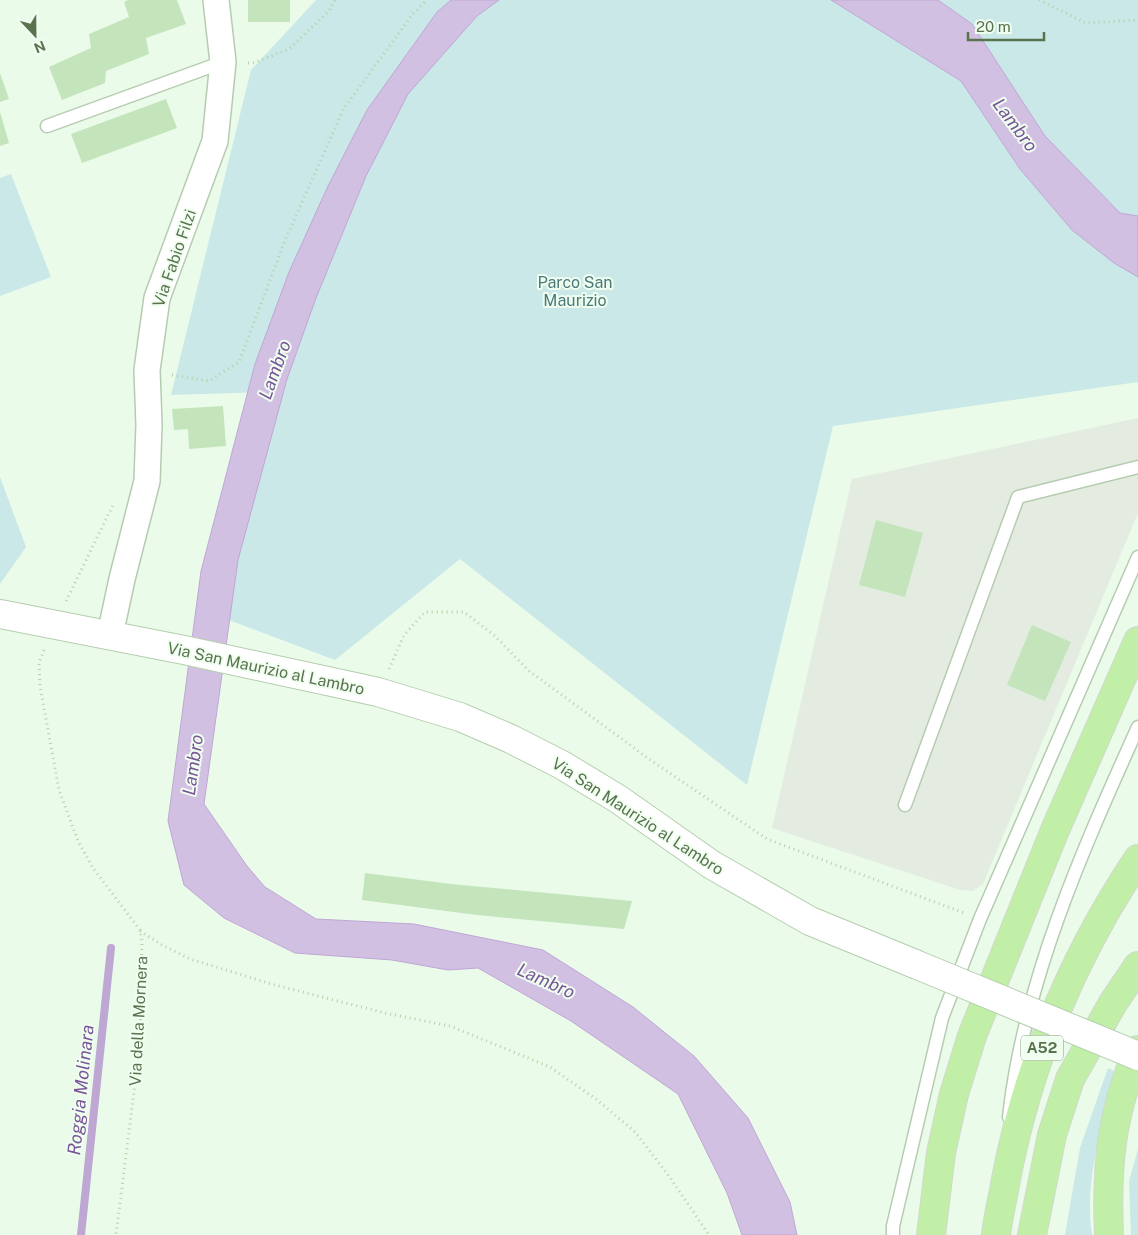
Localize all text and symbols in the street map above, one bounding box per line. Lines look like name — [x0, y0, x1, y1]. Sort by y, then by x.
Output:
north arrow — [10, 10, 60, 60]
scale bar — [968, 10, 1044, 42]
text: 20 m — [976, 18, 1011, 35]
text: N — [32, 38, 48, 57]
water label: Lambro — [989, 94, 1042, 156]
street label: Via Fabio Filzi — [149, 207, 200, 310]
park label: Parco San Maurizio — [537, 273, 613, 310]
water label: Lambro — [254, 337, 295, 402]
street label: Via San Maurizio al Lambro — [166, 638, 366, 699]
water label: Lambro — [178, 733, 207, 797]
street label: Via San Maurizio al Lambro — [548, 754, 727, 879]
street label: Via della Mornera — [126, 955, 151, 1087]
water label: Lambro — [514, 959, 579, 1003]
water label: Roggia Molinara — [63, 1024, 98, 1156]
road number: A52 — [1021, 1036, 1063, 1060]

